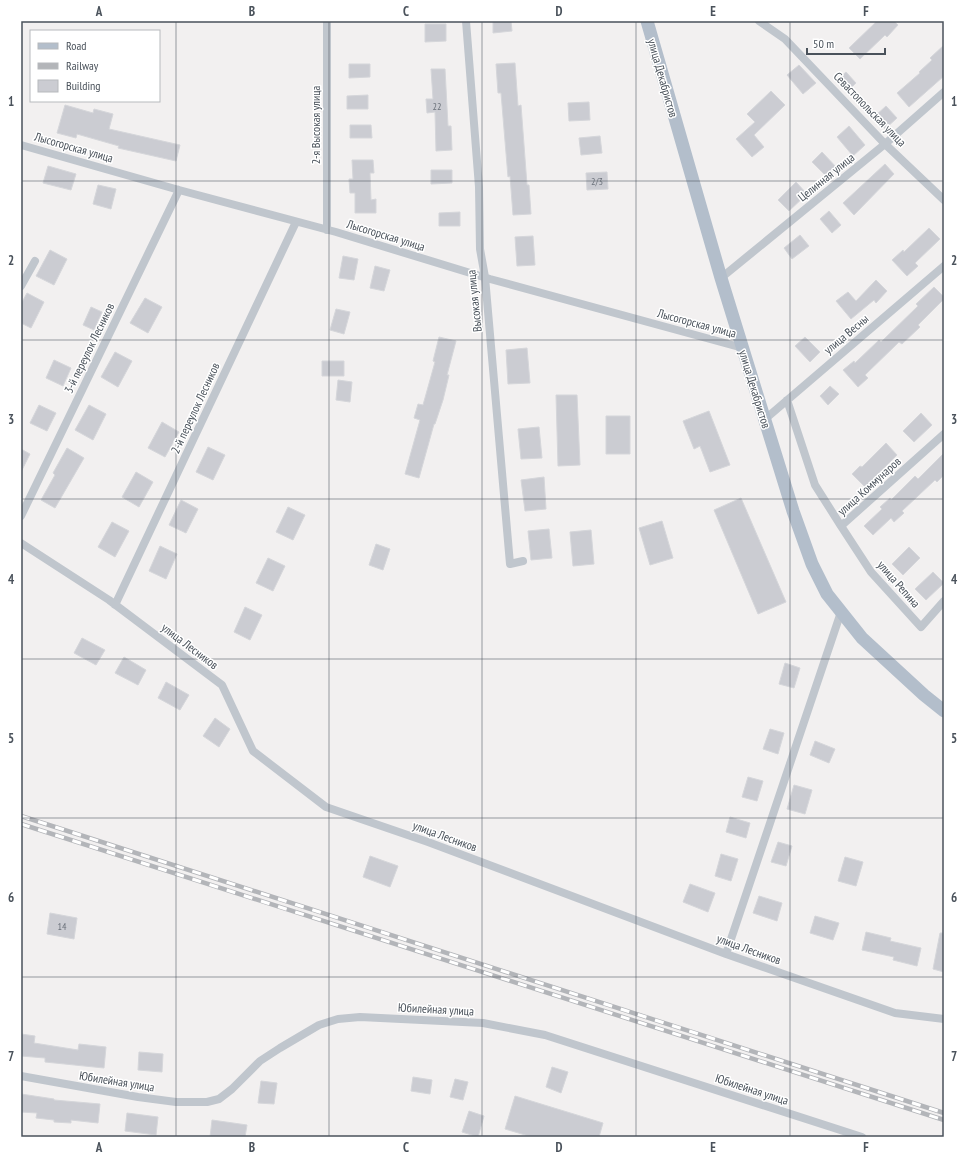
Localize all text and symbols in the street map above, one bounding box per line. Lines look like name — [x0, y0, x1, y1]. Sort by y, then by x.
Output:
text: A — [95, 3, 103, 20]
text: B — [249, 3, 255, 20]
text: C — [403, 3, 409, 20]
text: D — [556, 3, 563, 20]
text: E — [710, 3, 716, 20]
text: F — [863, 3, 869, 20]
legend — [30, 30, 160, 102]
scale bar — [807, 30, 885, 56]
text: 50 m — [813, 36, 834, 51]
street label: улица Декабристов — [645, 37, 681, 119]
text: Road — [66, 38, 86, 53]
text: Railway — [66, 58, 99, 73]
street label: Севастопольская улица — [831, 69, 910, 150]
text: Building — [66, 78, 101, 93]
street label: 2-я Высокая улица — [308, 85, 323, 164]
text: 1 — [8, 93, 14, 110]
text: 1 — [951, 93, 957, 110]
house number: 22 — [433, 100, 442, 113]
street label: Лысогорская улица — [32, 128, 115, 165]
street label: Целинная улица — [795, 150, 857, 204]
house number: 2/3 — [591, 175, 603, 188]
street label: Лысогорская улица — [344, 216, 427, 254]
text: 2 — [8, 252, 14, 269]
text: 2 — [951, 252, 957, 269]
street label: Высокая улица — [463, 269, 485, 333]
street label: 3-й переулок Лесников — [61, 300, 117, 396]
street label: Лысогорская улица — [655, 305, 738, 341]
street label: улица Весны — [821, 311, 871, 357]
street label: улица Декабристов — [736, 348, 774, 430]
street label: 2-й переулок Лесников — [167, 360, 223, 456]
text: 3 — [8, 411, 14, 428]
text: 3 — [951, 411, 957, 428]
street label: улица Коммунаров — [834, 454, 904, 518]
street label: улица Репина — [874, 557, 924, 611]
text: 4 — [8, 571, 15, 588]
text: 4 — [951, 571, 958, 588]
street label: улица Лесников — [159, 620, 222, 672]
text: 5 — [8, 730, 14, 747]
text: 5 — [951, 730, 957, 747]
street label: улица Лесников — [411, 817, 479, 855]
text: 6 — [8, 889, 14, 906]
text: 6 — [951, 889, 957, 906]
house number: 14 — [58, 920, 67, 933]
street label: улица Лесников — [715, 930, 783, 968]
street label: Юбилейная улица — [398, 1000, 475, 1018]
text: 7 — [8, 1048, 14, 1065]
text: 7 — [951, 1048, 957, 1065]
street label: Юбилейная улица — [78, 1068, 156, 1094]
street label: Юбилейная улица — [714, 1070, 791, 1108]
text: A — [95, 1139, 103, 1156]
text: B — [249, 1139, 255, 1156]
text: C — [403, 1139, 409, 1156]
text: D — [556, 1139, 563, 1156]
text: E — [710, 1139, 716, 1156]
text: F — [863, 1139, 869, 1156]

